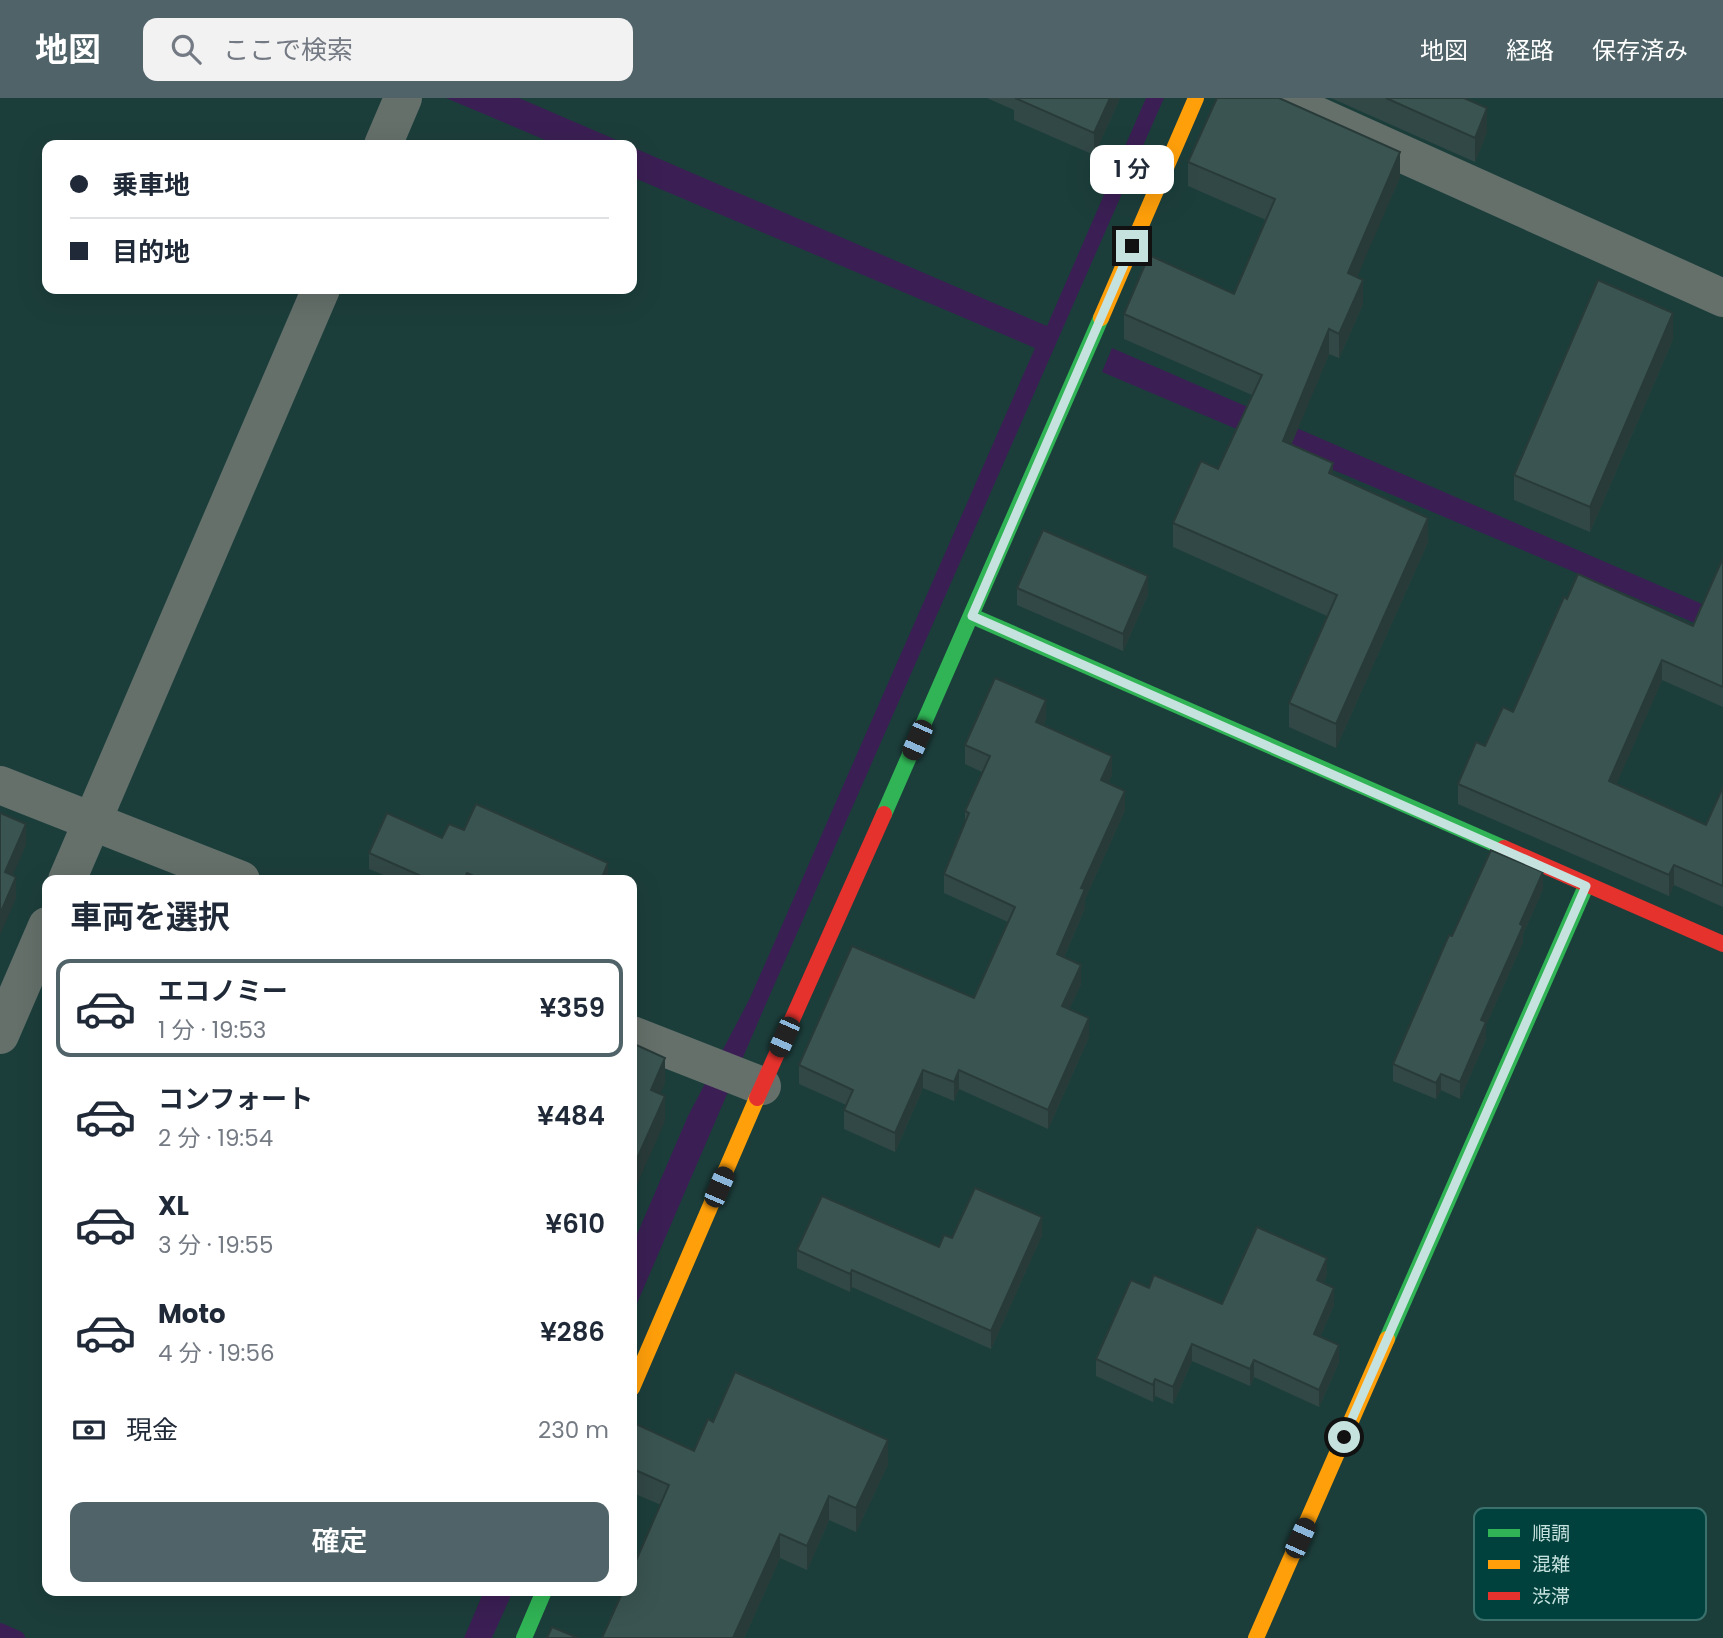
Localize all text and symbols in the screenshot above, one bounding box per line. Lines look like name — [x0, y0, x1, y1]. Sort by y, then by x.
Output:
search box — [143, 18, 633, 81]
text: 地図 — [35, 26, 101, 73]
icon: search — [167, 30, 205, 68]
text: ここで検索 — [223, 32, 353, 68]
text: 地図 — [1420, 34, 1468, 67]
text: 経路 — [1506, 34, 1554, 67]
text: 保存済み — [1592, 34, 1688, 67]
callout: 1 分 — [1090, 144, 1174, 194]
text: 1 分 — [1114, 153, 1150, 185]
text: 乗車地 — [112, 167, 190, 203]
route end — [1116, 230, 1148, 262]
text: 目的地 — [112, 234, 190, 270]
car — [899, 717, 936, 763]
text: 車両を選択 — [70, 894, 230, 939]
text: エコノミー — [158, 973, 288, 1009]
icon: car — [74, 977, 137, 1040]
text: ¥359 — [540, 990, 605, 1026]
text: 1 分 · 19:53 — [158, 1014, 266, 1046]
car — [766, 1014, 803, 1060]
text: コンフォート — [158, 1081, 313, 1117]
icon: car — [74, 1085, 137, 1148]
text: ¥484 — [537, 1098, 605, 1134]
text: 2 分 · 19:54 — [158, 1122, 273, 1154]
car — [702, 1164, 737, 1210]
text: XL — [158, 1188, 189, 1224]
icon: car — [74, 1193, 137, 1256]
text: ¥610 — [546, 1206, 605, 1242]
text: 3 分 · 19:55 — [158, 1229, 273, 1261]
text: Moto — [158, 1296, 226, 1332]
icon: car — [74, 1301, 137, 1364]
text: ¥286 — [540, 1314, 605, 1350]
text: 4 分 · 19:56 — [158, 1337, 275, 1369]
icon: cash — [70, 1411, 108, 1449]
text: 現金 — [126, 1412, 178, 1448]
text: 230 m — [538, 1414, 609, 1446]
route start — [1328, 1421, 1360, 1453]
button: 確定 — [70, 1502, 609, 1582]
legend — [1474, 1508, 1706, 1620]
car — [1282, 1515, 1319, 1561]
text: 順調 — [1532, 1520, 1570, 1547]
text: 混雑 — [1532, 1551, 1570, 1578]
text: 渋滞 — [1532, 1583, 1570, 1610]

